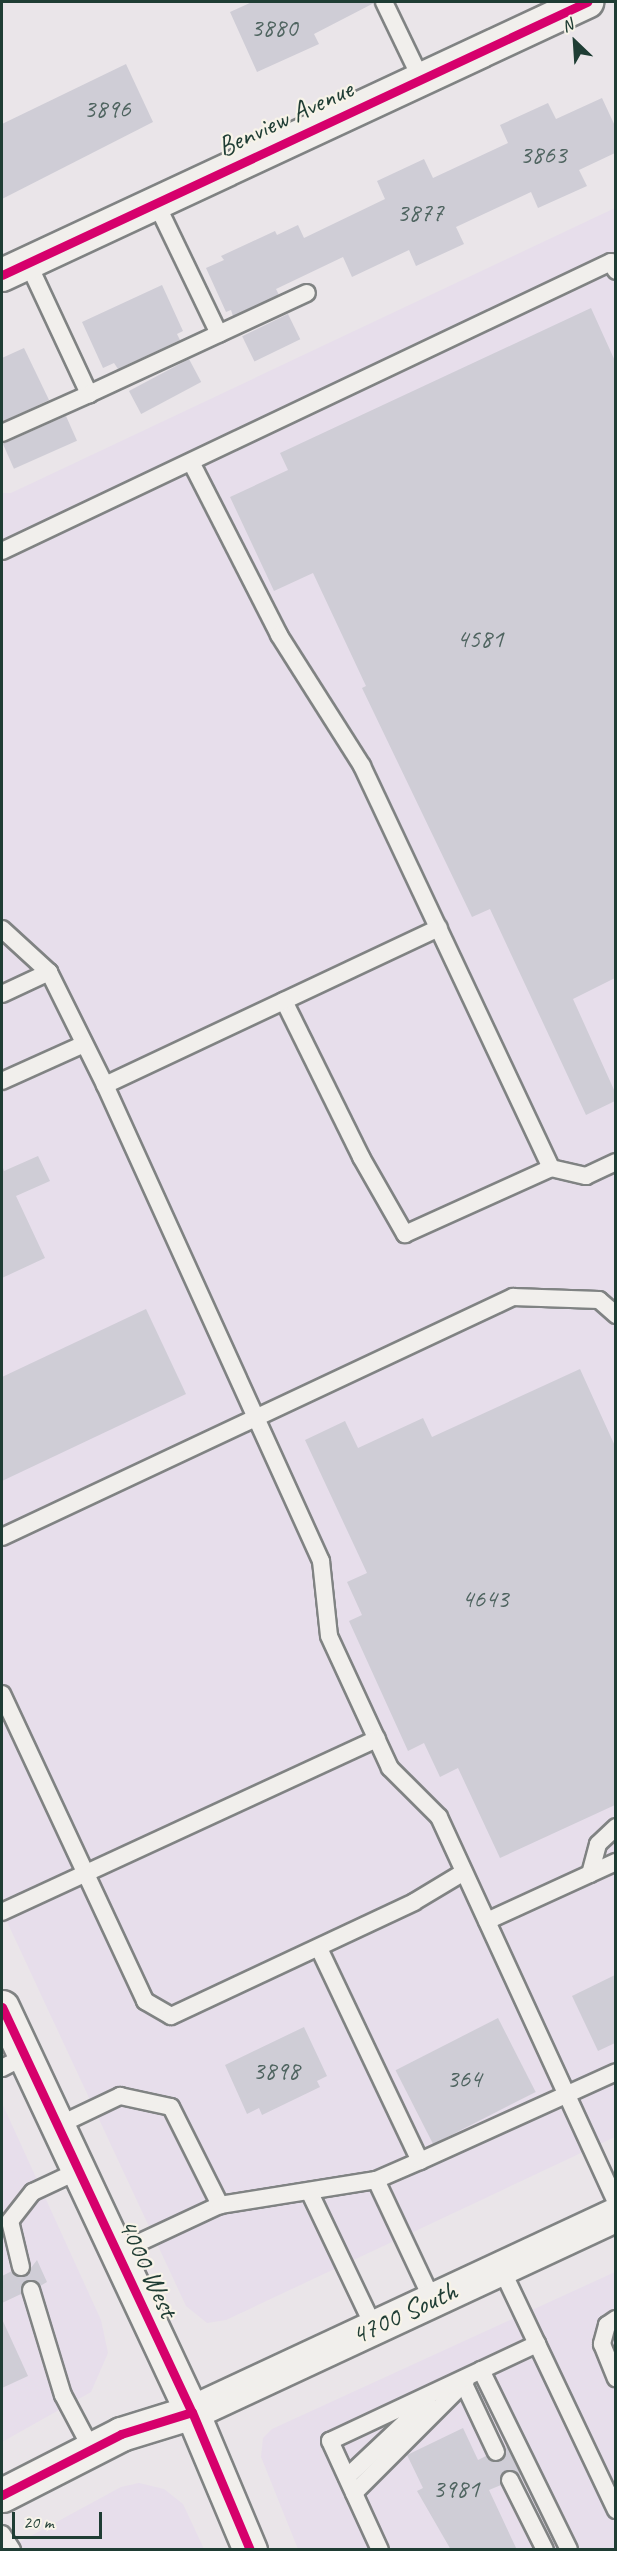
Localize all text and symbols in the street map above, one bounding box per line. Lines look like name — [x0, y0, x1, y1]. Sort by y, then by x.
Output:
house number: 3880 — [251, 12, 297, 44]
north arrow — [545, 12, 605, 72]
text: N — [559, 15, 576, 37]
street label: Benview Avenue — [212, 72, 358, 164]
house number: 3896 — [84, 93, 130, 125]
house number: 3863 — [520, 139, 566, 171]
house number: 3877 — [397, 197, 443, 229]
house number: 4581 — [457, 623, 503, 655]
house number: 4643 — [462, 1583, 508, 1615]
house number: 3898 — [253, 2055, 299, 2087]
house number: 364 — [446, 2063, 482, 2095]
street label: 4000 West — [110, 2213, 186, 2323]
street label: 4700 South — [346, 2274, 462, 2352]
house number: 3981 — [433, 2473, 479, 2505]
scale bar — [15, 2500, 105, 2538]
text: 20 m — [23, 2511, 54, 2533]

